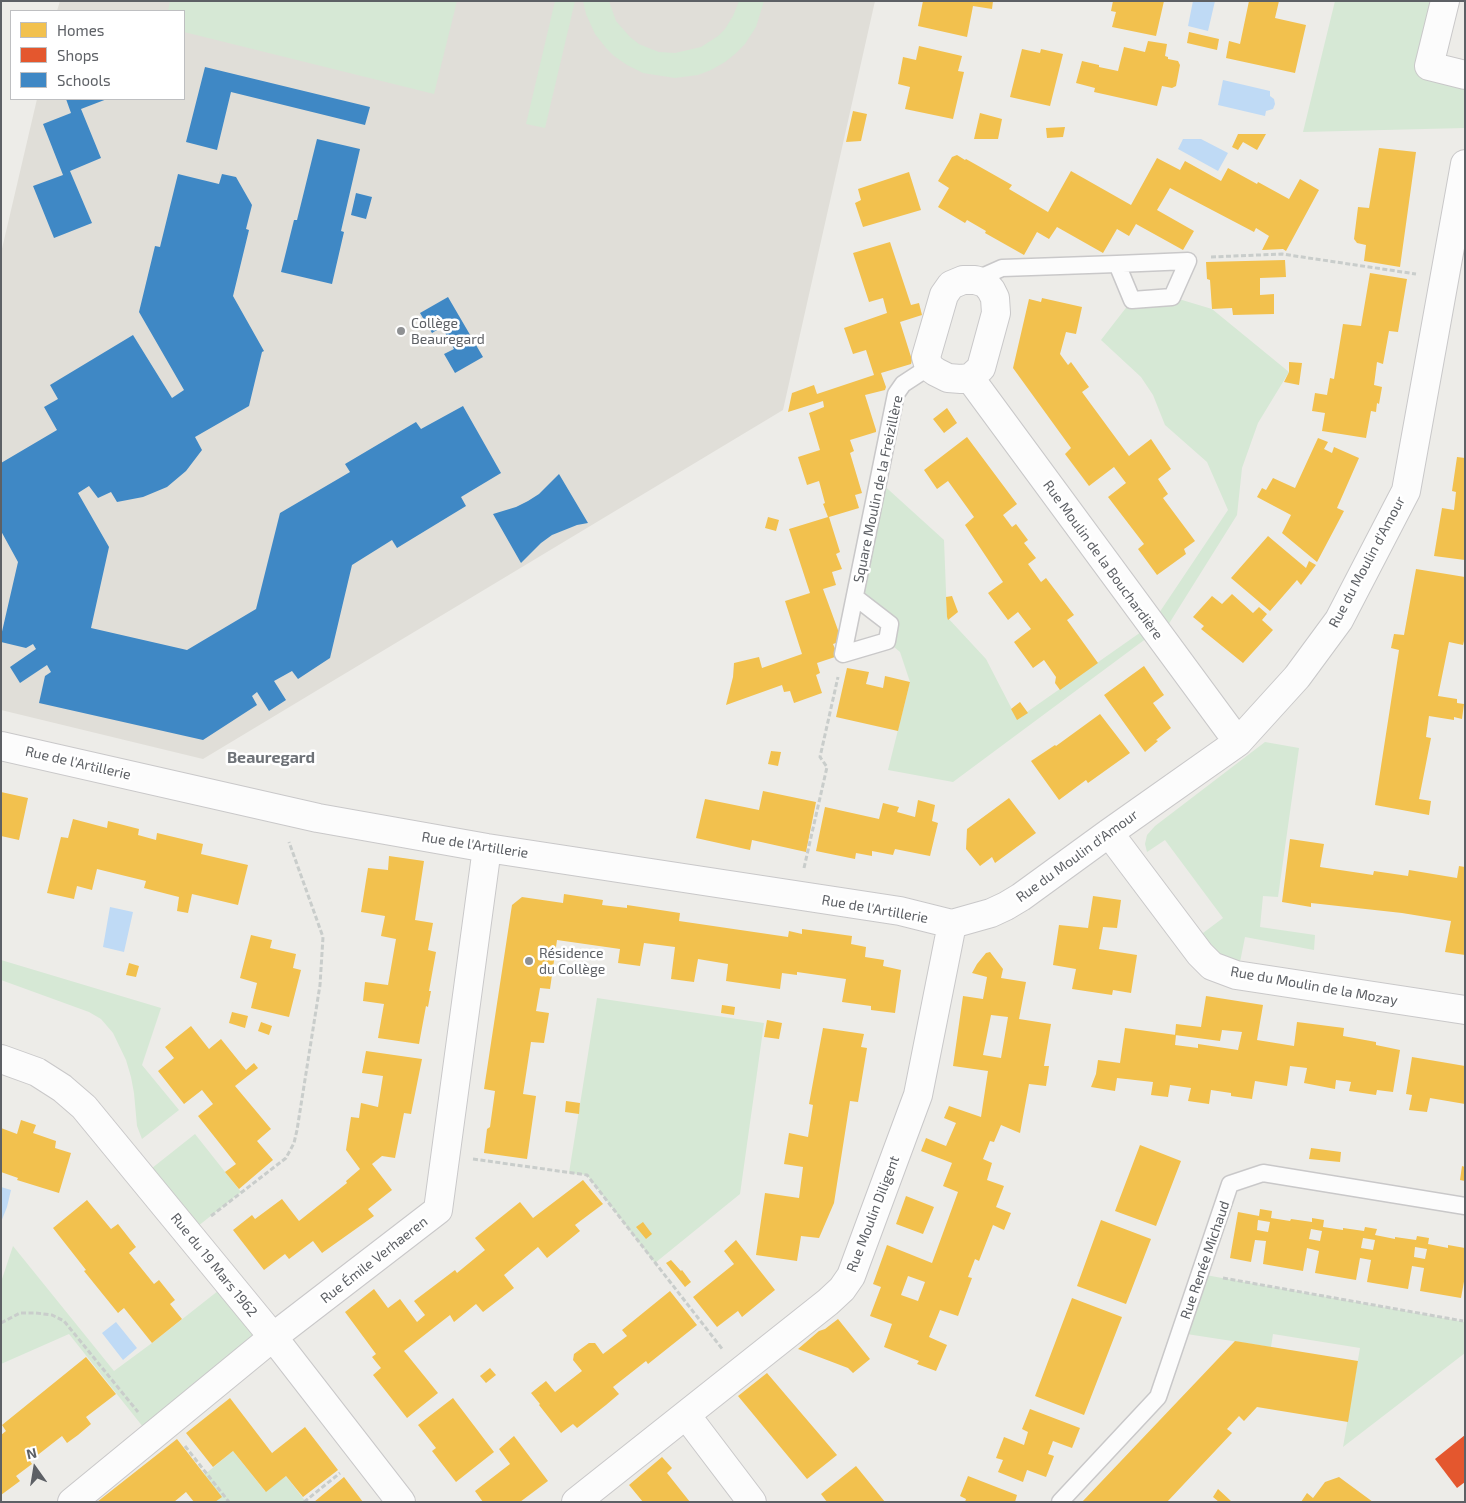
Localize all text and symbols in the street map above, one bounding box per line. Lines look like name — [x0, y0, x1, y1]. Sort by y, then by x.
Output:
legend — [10, 10, 185, 100]
text: Homes — [57, 21, 104, 39]
text: Shops — [57, 46, 99, 64]
text: Schools — [57, 71, 111, 89]
place label: Collège Beauregard — [411, 315, 485, 348]
marker: Collège Beauregard — [395, 325, 407, 337]
street label: Square Moulin de la Freizillère — [850, 394, 906, 584]
street label: Rue Moulin de la Bouchardière — [1040, 477, 1166, 643]
street label: Rue du Moulin d'Amour — [1325, 493, 1409, 631]
street label: Rue de l'Artillerie — [24, 743, 132, 783]
district label: Beauregard — [227, 748, 315, 768]
street label: Rue du Moulin d'Amour — [1013, 806, 1141, 906]
street label: Rue de l'Artillerie — [420, 828, 530, 862]
street label: Rue de l'Artillerie — [820, 891, 930, 927]
place label: Résidence du Collège — [539, 945, 605, 978]
marker: Résidence du Collège — [523, 955, 535, 967]
street label: Rue du Moulin de la Mozay — [1229, 963, 1399, 1009]
street label: Rue Moulin Diligent — [843, 1153, 903, 1275]
street label: Rue Renée Michaud — [1177, 1199, 1233, 1321]
street label: Rue du 19 Mars 1962 — [167, 1210, 261, 1320]
street label: Rue Émile Verhaeren — [317, 1213, 431, 1307]
north arrow — [10, 1443, 60, 1493]
text: N — [25, 1443, 38, 1462]

